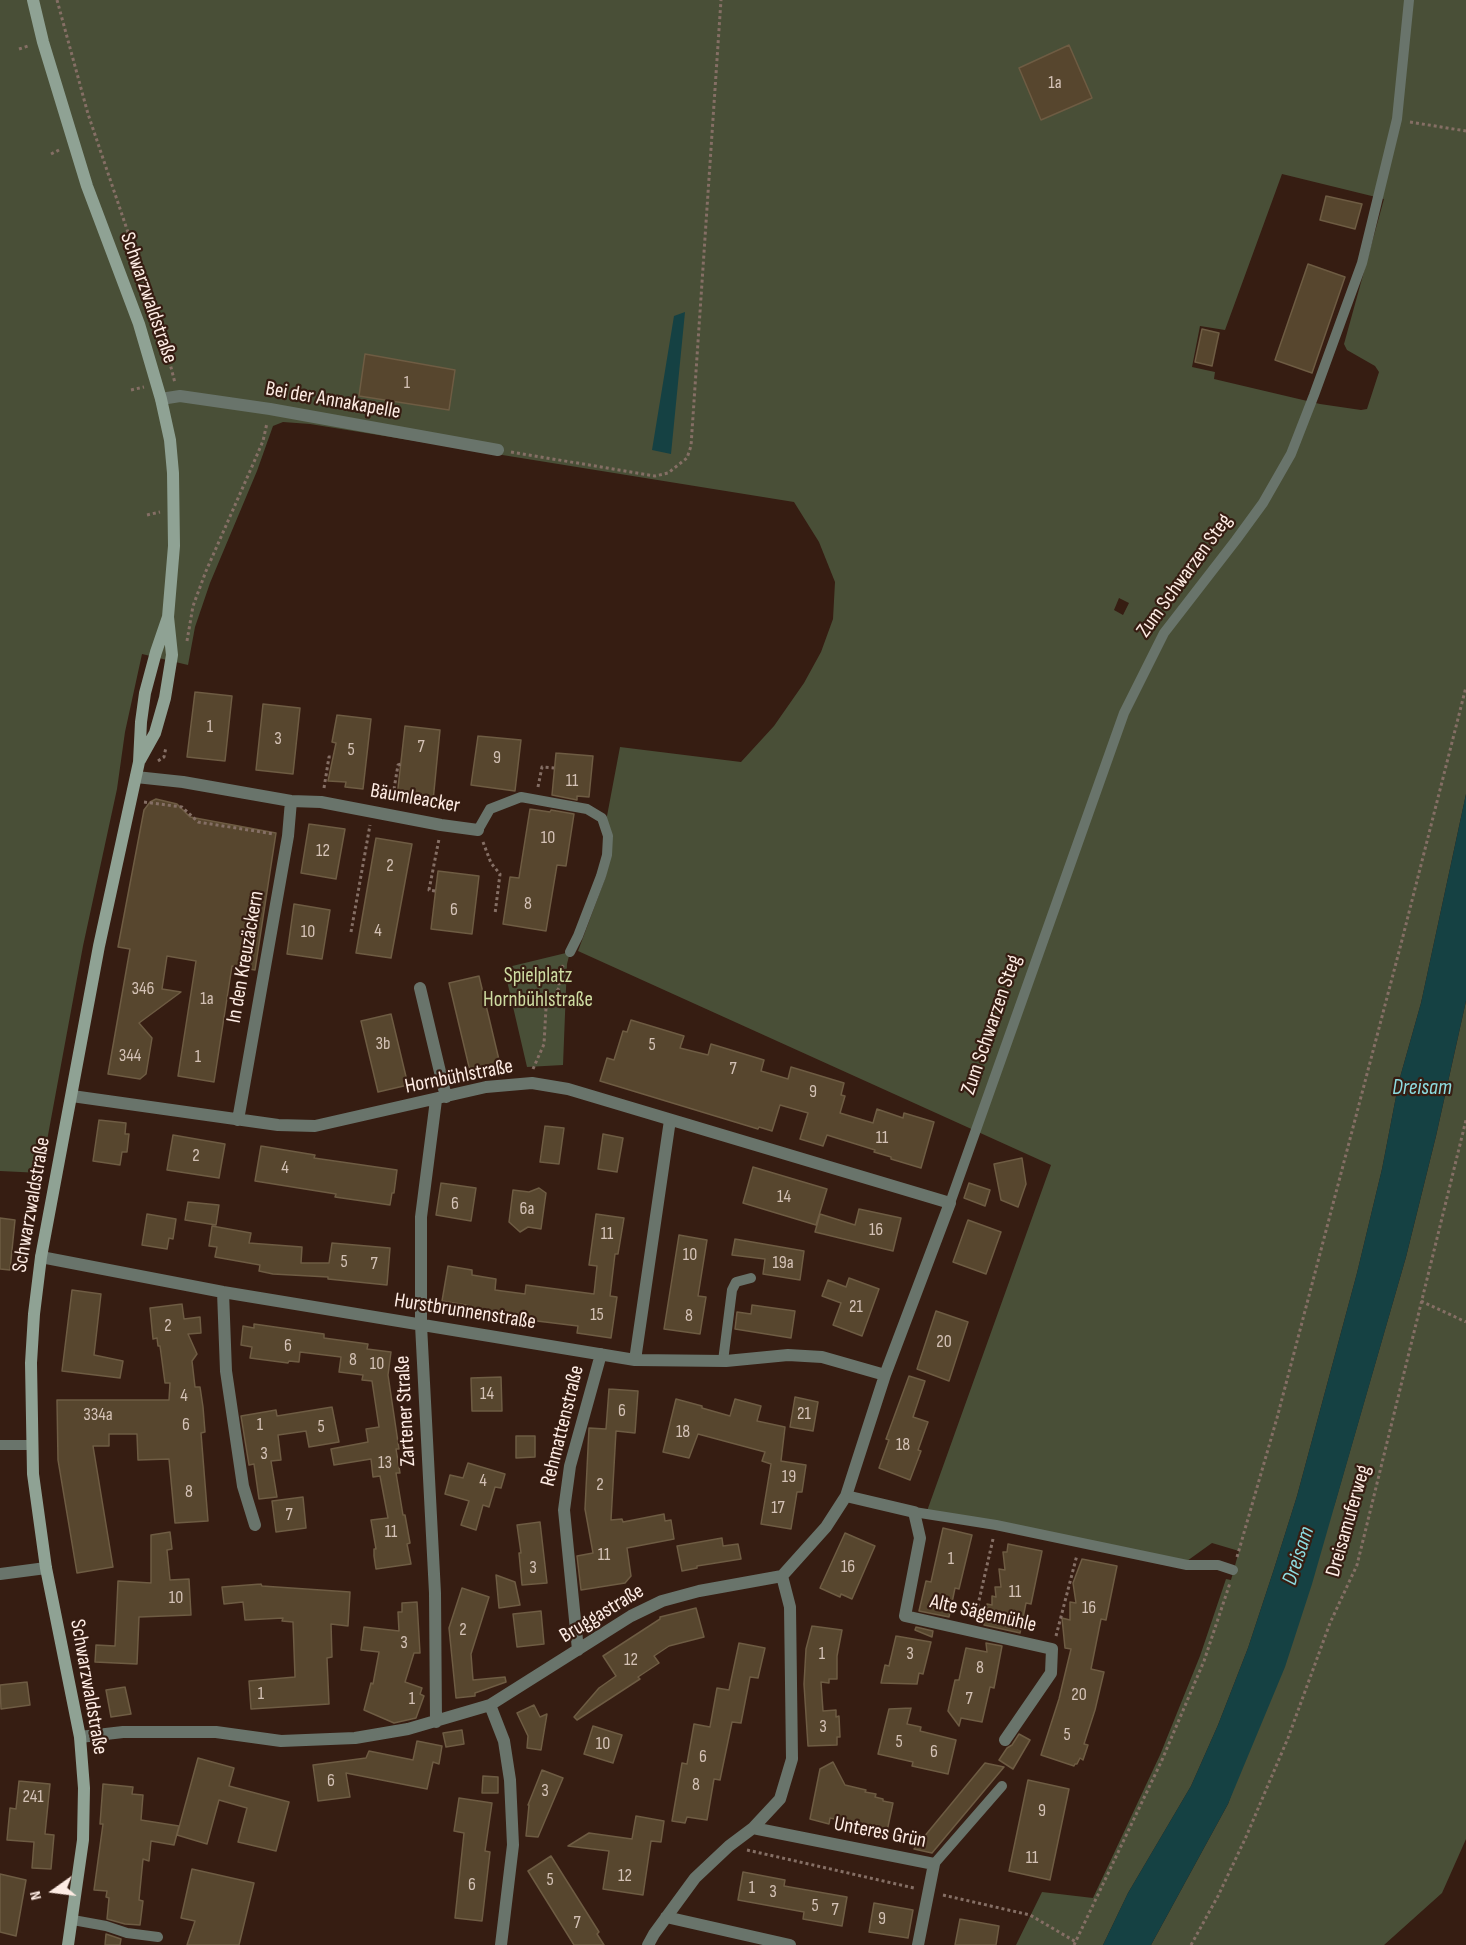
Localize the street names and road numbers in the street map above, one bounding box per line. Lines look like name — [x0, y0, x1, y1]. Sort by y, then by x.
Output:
street label: Schwarzwaldstraße — [114, 229, 182, 367]
street label: Bei der Annakapelle — [264, 377, 402, 425]
street label: Zum Schwarzen Steg — [1132, 509, 1238, 643]
street label: Bäumleacker — [368, 779, 462, 819]
street label: In den Kreuzäckern — [222, 889, 270, 1025]
street label: Zum Schwarzen Steg — [956, 952, 1028, 1098]
street label: Hornbühlstraße — [403, 1054, 515, 1100]
street label: Schwarzwaldstraße — [8, 1135, 56, 1275]
street label: Hurstbrunnenstraße — [392, 1288, 538, 1336]
street label: Zartener Straße — [391, 1355, 421, 1467]
street label: Rehmattenstraße — [536, 1363, 590, 1489]
street label: Dreisamuferweg — [1321, 1462, 1377, 1580]
street label: Bruggastraße — [555, 1579, 649, 1649]
street label: Alte Sägemühle — [927, 1590, 1039, 1638]
street label: Schwarzwaldstraße — [64, 1617, 112, 1757]
street label: Unteres Grün — [832, 1812, 928, 1854]

